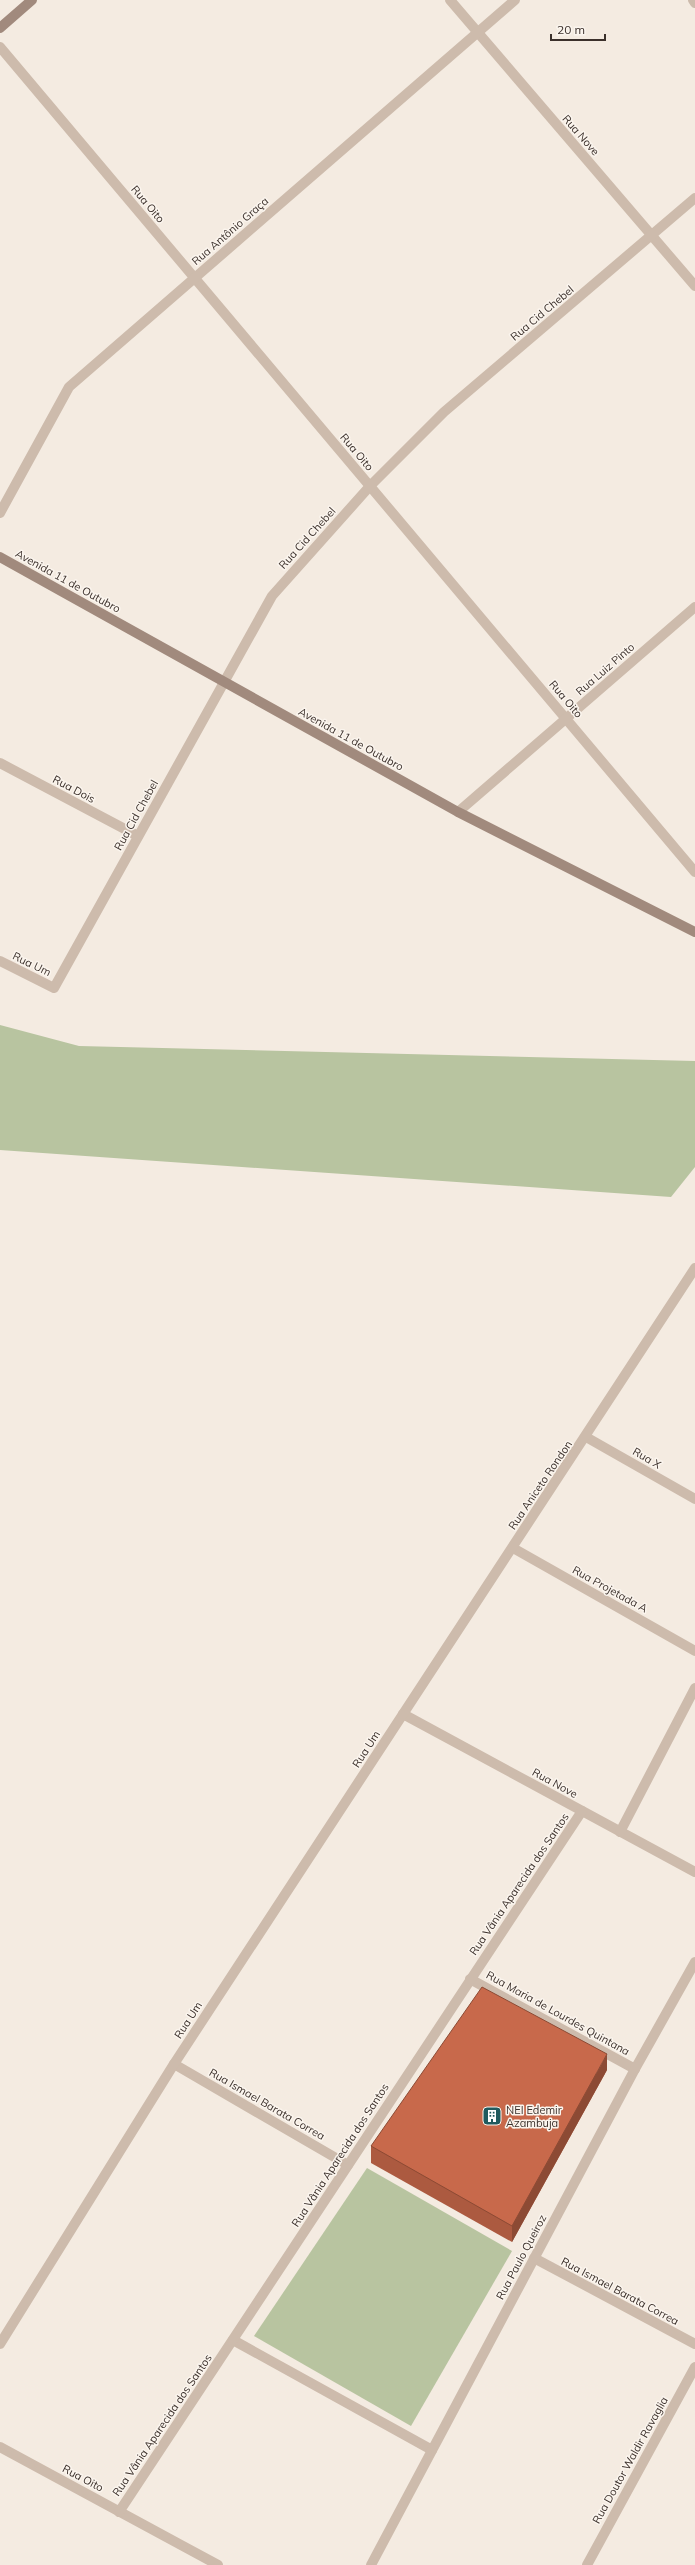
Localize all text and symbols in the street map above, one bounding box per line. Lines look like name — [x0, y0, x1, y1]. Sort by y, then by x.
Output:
scale bar — [551, 16, 605, 42]
text: 20 m — [557, 22, 585, 37]
street label: Rua Nove — [559, 112, 603, 158]
street label: Rua Oito — [128, 182, 168, 226]
street label: Rua Antônio Graça — [189, 194, 271, 268]
street label: Rua Cid Chebel — [508, 283, 576, 343]
street label: Rua Oito — [337, 430, 377, 474]
street label: Rua Cid Chebel — [276, 504, 338, 572]
street label: Avenida 11 de Outubro — [13, 546, 123, 616]
street label: Rua Luiz Pinto — [573, 640, 637, 698]
street label: Rua Oito — [546, 677, 586, 721]
street label: Avenida 11 de Outubro — [296, 704, 406, 774]
street label: Rua Dois — [50, 772, 98, 806]
street label: Rua Cid Chebel — [111, 777, 161, 853]
street label: Rua Um — [10, 949, 54, 979]
street label: Rua Aniceto Rondon — [505, 1438, 575, 1532]
street label: Rua X — [630, 1444, 664, 1472]
street label: Rua Projetada A — [570, 1563, 650, 1615]
street label: Rua Um — [349, 1728, 383, 1770]
street label: Rua Nove — [530, 1765, 580, 1801]
street label: Rua Vânia Aparecida dos Santos — [466, 1810, 572, 1958]
street label: Rua Maria de Lourdes Quintana — [484, 1968, 632, 2058]
street label: Rua Um — [171, 1999, 205, 2041]
street label: Rua Ismael Barata Correa — [207, 2065, 327, 2143]
street label: Rua Vânia Aparecida dos Santos — [288, 2081, 392, 2229]
place label: NEI Edemir Azambuja — [506, 2103, 562, 2130]
building icon: NEI Edemir Azambuja — [481, 2105, 503, 2127]
street label: Rua Paulo Queiroz — [493, 2212, 549, 2302]
street label: Rua Ismael Barata Correa — [559, 2254, 681, 2328]
street label: Rua Vânia Aparecida dos Santos — [109, 2351, 215, 2499]
street label: Rua Doutor Waldir Ravaglia — [589, 2394, 671, 2526]
street label: Rua Oito — [60, 2461, 106, 2495]

